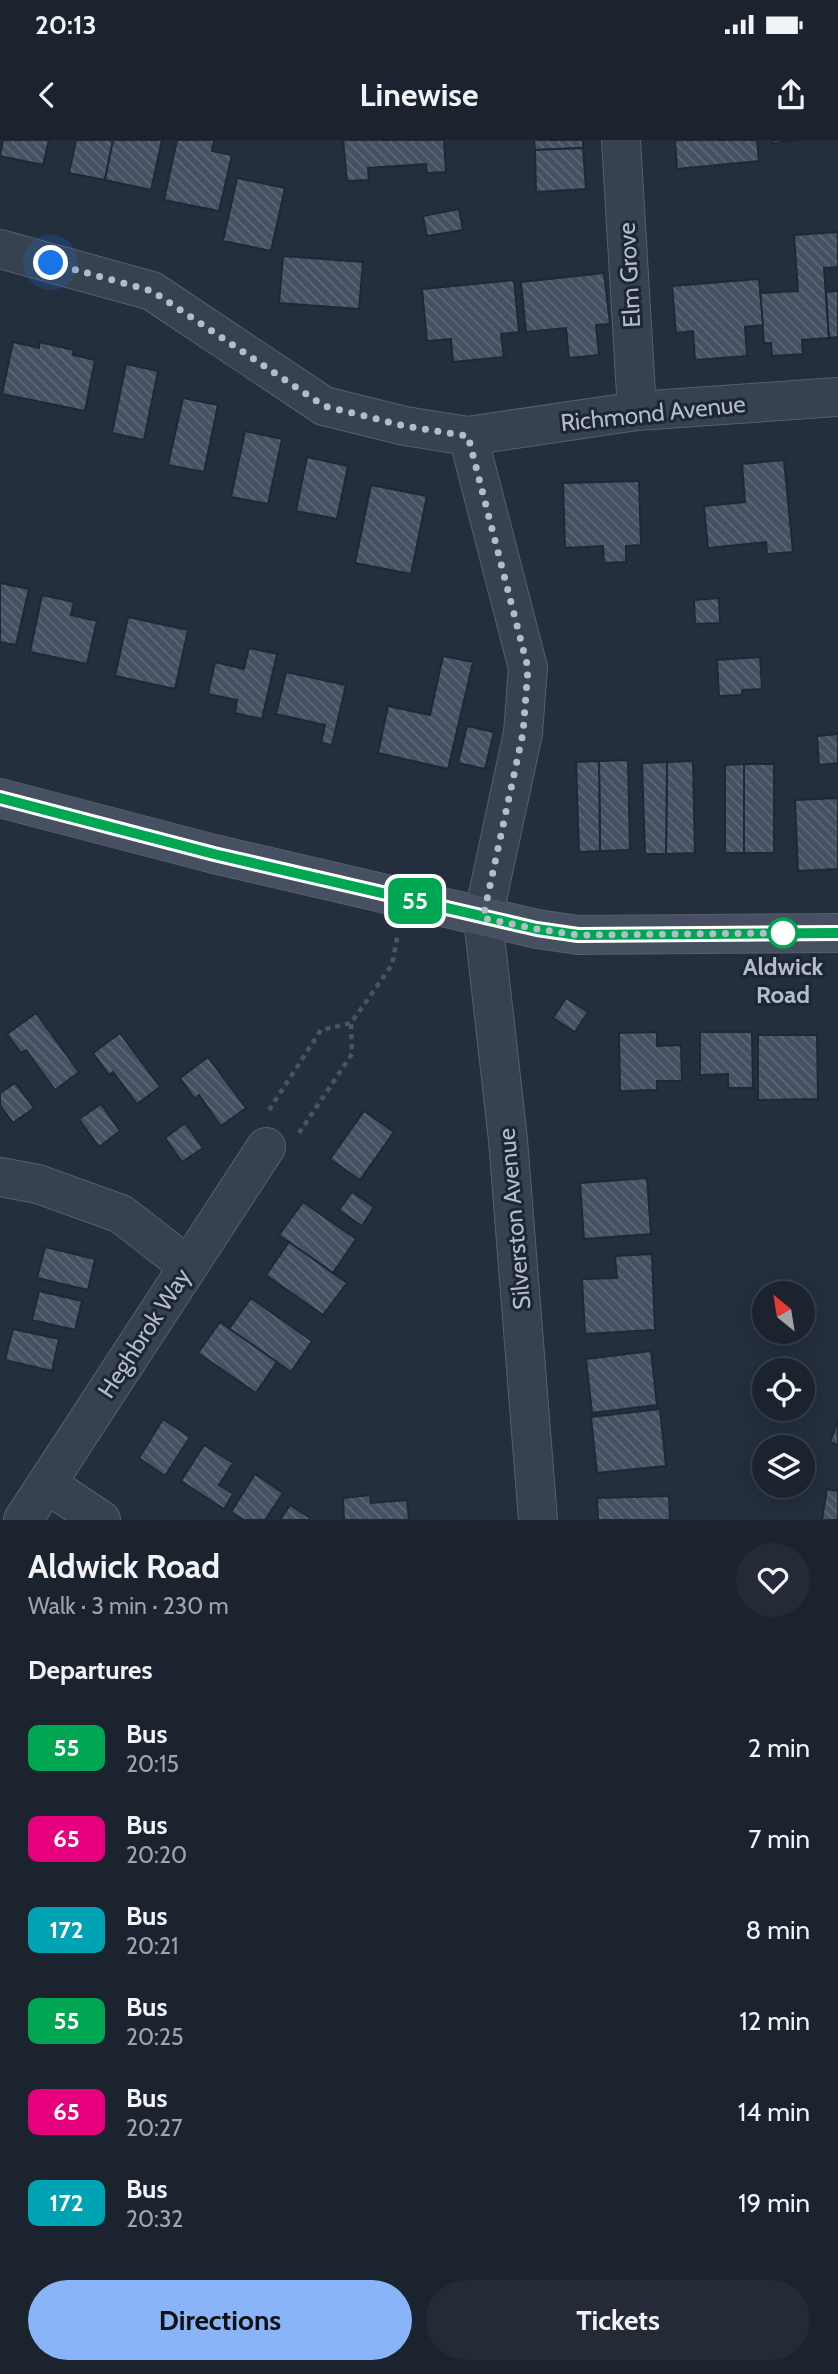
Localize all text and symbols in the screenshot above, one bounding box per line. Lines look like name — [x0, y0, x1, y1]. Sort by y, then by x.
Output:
text: 20:13 — [35, 9, 97, 41]
text: Linewise — [360, 75, 478, 114]
icon: back — [28, 76, 66, 114]
icon: share — [772, 76, 810, 114]
street label: Elm Grove — [612, 222, 646, 328]
your location — [33, 245, 68, 280]
street label: Richmond Avenue — [559, 389, 747, 437]
line badge: 55 — [384, 878, 446, 924]
text: 55 — [402, 886, 428, 915]
marker: Aldwick Road — [768, 918, 798, 948]
place label: Aldwick Road — [743, 952, 824, 1009]
street label: Silverston Avenue — [492, 1127, 536, 1311]
street label: Heghbrok Way — [91, 1263, 197, 1403]
north arrow — [752, 1281, 816, 1344]
map controls — [752, 1281, 815, 1498]
button: locate — [752, 1358, 815, 1421]
button: layers — [752, 1435, 815, 1498]
button: heart — [736, 1543, 810, 1617]
text: Aldwick Road — [28, 1546, 220, 1586]
text: Walk · 3 min · 230 m — [28, 1592, 229, 1620]
text: Departures — [28, 1654, 152, 1686]
text: Bus — [126, 1718, 167, 1750]
text: 2 min — [748, 1732, 810, 1764]
text: 55 — [54, 1733, 79, 1762]
text: 20:15 — [126, 1750, 179, 1778]
text: Bus — [126, 1809, 167, 1841]
text: 7 min — [748, 1823, 810, 1855]
text: 65 — [53, 1824, 80, 1853]
text: 20:20 — [126, 1841, 187, 1869]
text: Bus — [126, 1900, 167, 1932]
text: 8 min — [746, 1914, 810, 1946]
text: 172 — [50, 1915, 83, 1944]
text: 20:21 — [126, 1932, 178, 1960]
text: Bus — [126, 1991, 167, 2023]
text: 12 min — [739, 2005, 810, 2037]
text: 55 — [54, 2006, 79, 2035]
text: 20:25 — [126, 2023, 183, 2051]
text: Bus — [126, 2082, 167, 2114]
text: 14 min — [738, 2096, 810, 2128]
text: 65 — [53, 2097, 80, 2126]
text: 20:27 — [126, 2114, 183, 2142]
text: Bus — [126, 2173, 167, 2205]
text: 19 min — [738, 2187, 810, 2219]
text: 172 — [50, 2188, 83, 2217]
text: 20:32 — [126, 2205, 183, 2233]
button: Directions — [28, 2280, 412, 2360]
button: Tickets — [426, 2280, 810, 2360]

